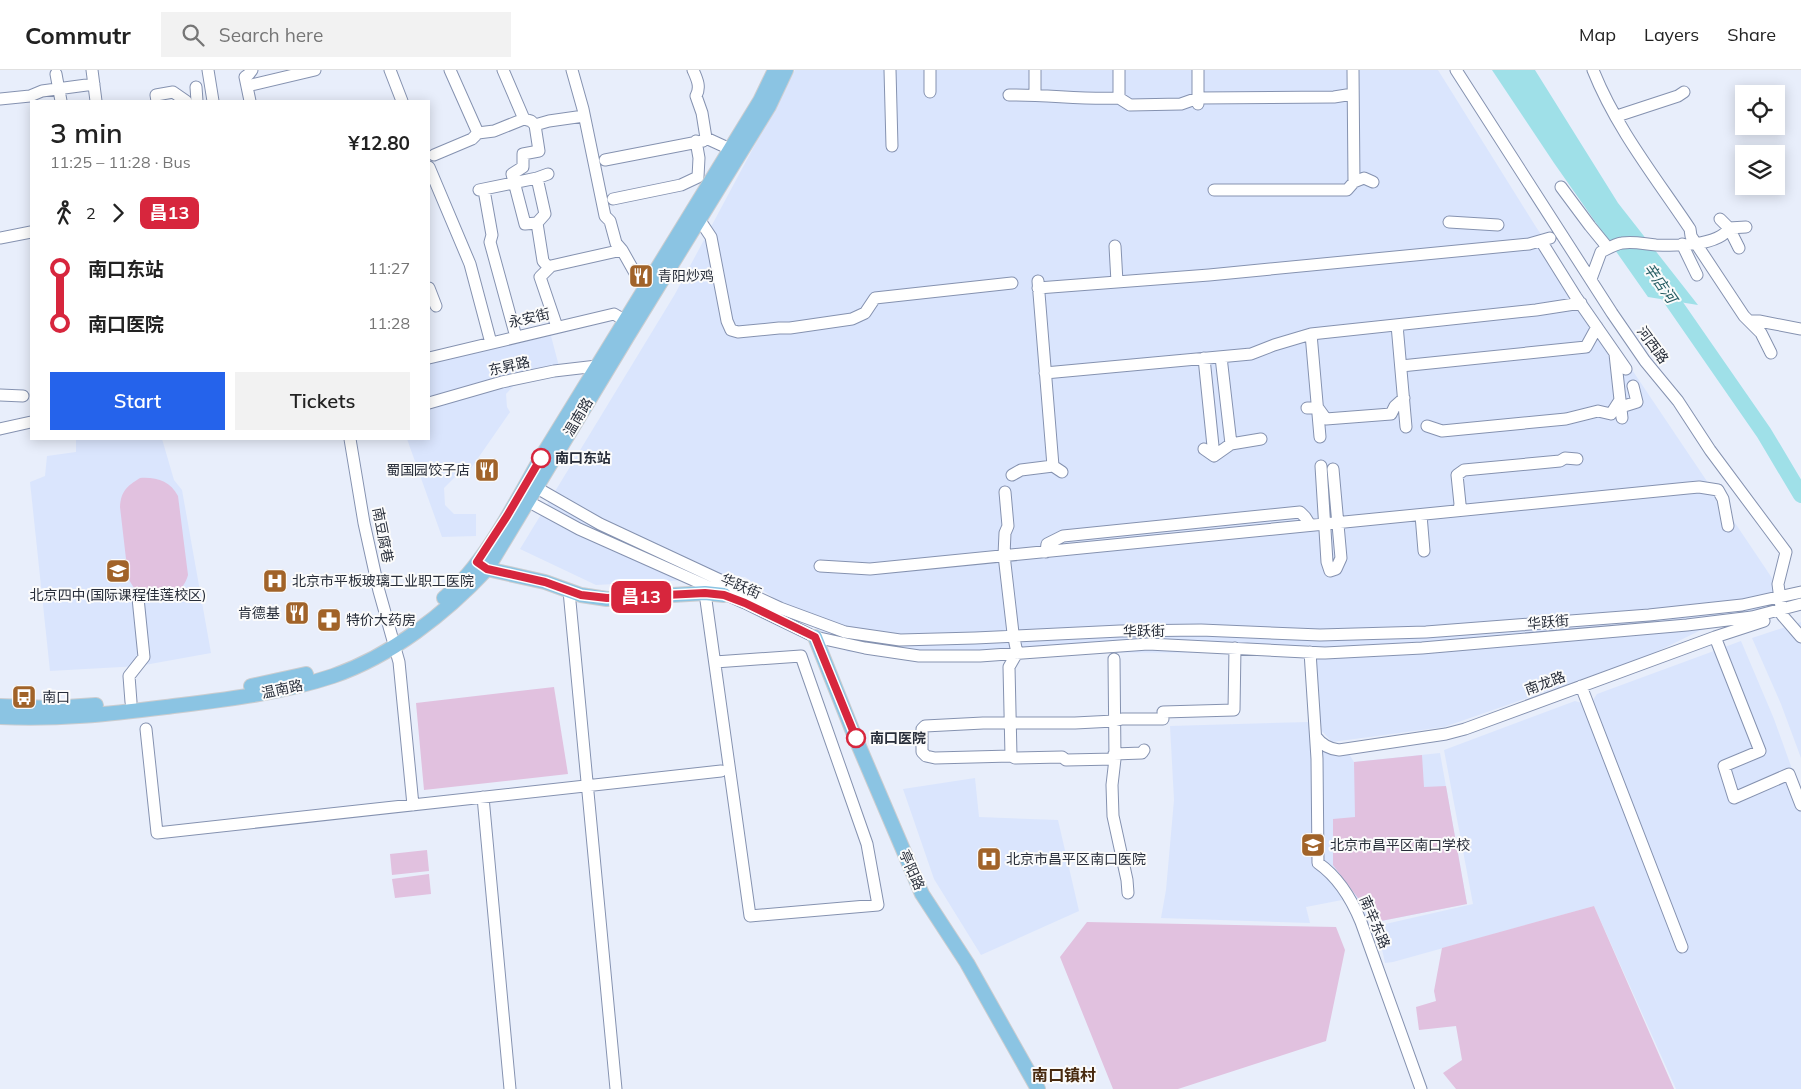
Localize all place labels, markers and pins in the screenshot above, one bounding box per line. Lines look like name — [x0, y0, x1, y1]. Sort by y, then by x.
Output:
restaurant icon: 青阳炒鸡 — [628, 263, 654, 289]
place label: 青阳炒鸡 — [658, 267, 714, 285]
marker: 南口东站 — [531, 448, 551, 468]
place label: 南口东站 — [555, 449, 611, 467]
restaurant icon: 蜀国园饺子店 — [474, 457, 500, 483]
place label: 蜀国园饺子店 — [386, 461, 470, 479]
school or university icon: 北京四中(国际课程佳莲校区) — [105, 558, 131, 584]
hospital icon: 北京市平板玻璃工业职工医院 — [262, 568, 288, 594]
place label: 北京市平板玻璃工业职工医院 — [292, 572, 474, 590]
place label: 北京四中(国际课程佳莲校区) — [30, 586, 206, 604]
restaurant icon: 肯德基 — [284, 600, 310, 626]
place label: 肯德基 — [238, 604, 280, 622]
pharmacy icon: 特价大药房 — [316, 607, 342, 633]
place label: 特价大药房 — [346, 611, 416, 629]
bus stop icon: 南口 — [11, 684, 37, 710]
place label: 南口 — [42, 688, 70, 706]
marker: 南口医院 — [846, 728, 866, 748]
place label: 南口医院 — [870, 729, 926, 747]
school or university icon: 北京市昌平区南口学校 — [1300, 832, 1326, 858]
place label: 北京市昌平区南口学校 — [1330, 836, 1470, 854]
hospital icon: 北京市昌平区南口医院 — [976, 846, 1002, 872]
place label: 北京市昌平区南口医院 — [1006, 850, 1146, 868]

